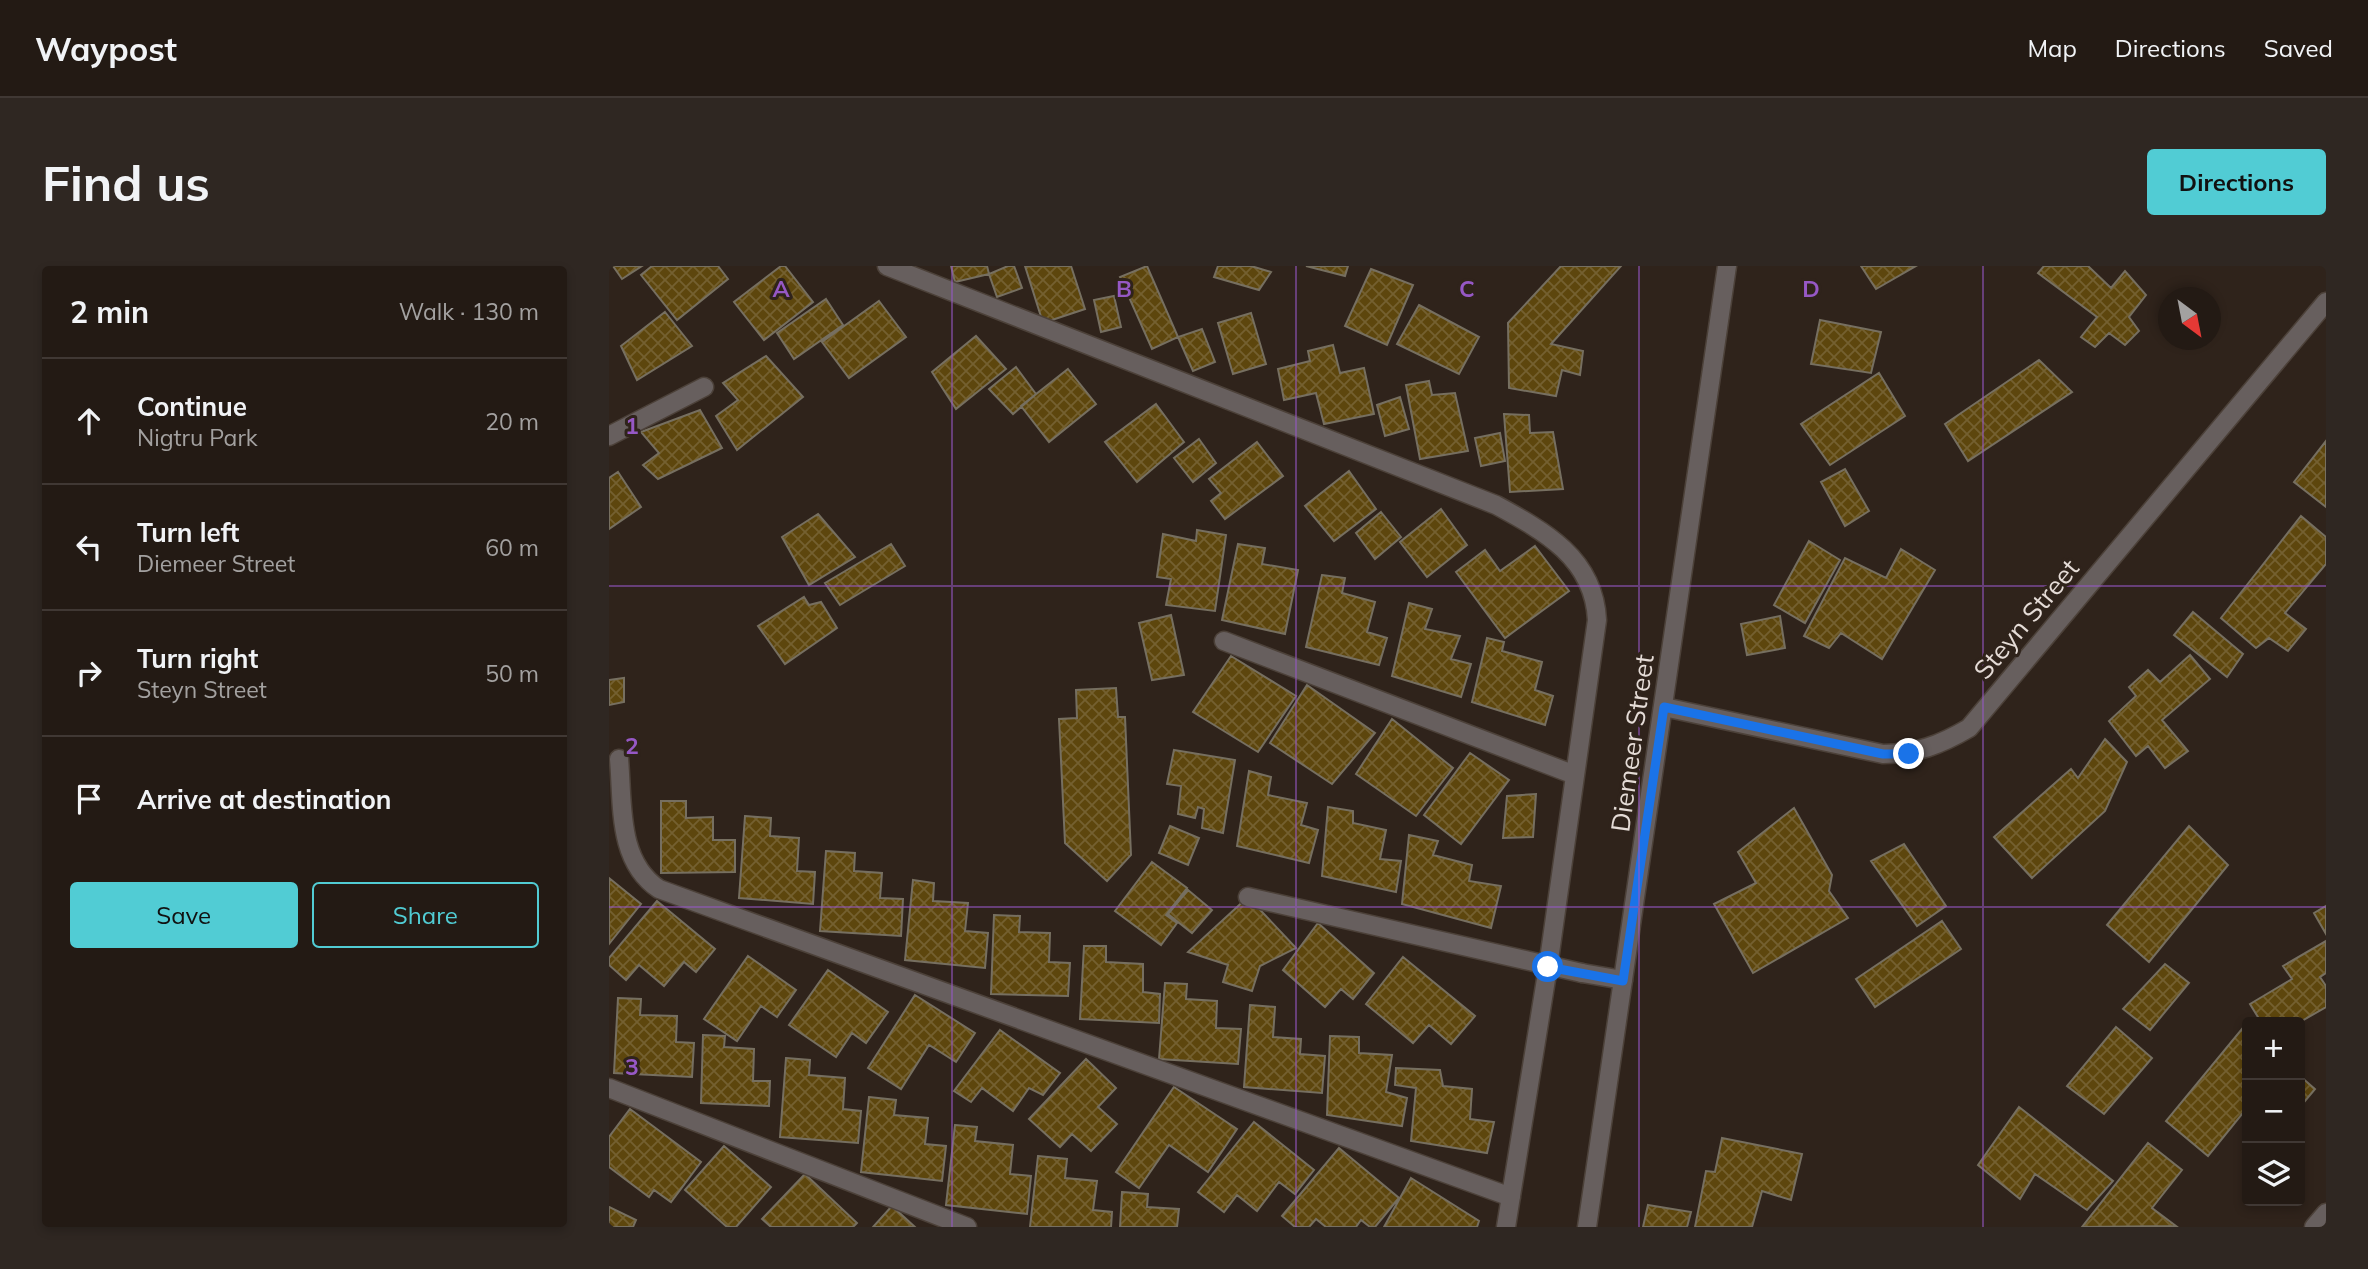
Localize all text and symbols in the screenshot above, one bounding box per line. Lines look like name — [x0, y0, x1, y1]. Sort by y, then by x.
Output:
text: Waypost — [35, 28, 177, 69]
text: Map — [2027, 33, 2077, 63]
text: Directions — [2115, 33, 2226, 63]
text: Saved — [2264, 33, 2333, 63]
button: Directions — [2147, 149, 2326, 215]
text: Find us — [42, 152, 210, 213]
text: A — [772, 274, 790, 303]
text: B — [1116, 274, 1132, 303]
text: C — [1459, 274, 1475, 303]
text: D — [1802, 274, 1820, 303]
north arrow — [2158, 287, 2221, 350]
text: 2 min — [70, 293, 149, 331]
text: Walk · 130 m — [399, 297, 539, 326]
text: Continue — [137, 390, 247, 423]
icon: ahead — [70, 402, 108, 440]
text: 20 m — [485, 407, 539, 436]
text: 1 — [625, 411, 639, 440]
text: Nigtru Park — [137, 423, 258, 452]
text: Turn left — [137, 516, 239, 549]
icon: left — [70, 528, 108, 566]
text: 60 m — [485, 533, 539, 562]
text: Diemeer Street — [137, 549, 295, 578]
street label: Steyn Street — [1966, 552, 2086, 686]
text: Turn right — [137, 642, 258, 675]
street label: Diemeer Street — [1603, 652, 1661, 834]
icon: right — [70, 654, 108, 692]
text: 50 m — [485, 659, 539, 688]
text: Steyn Street — [137, 675, 267, 704]
text: 2 — [625, 731, 639, 760]
route end — [1893, 738, 1924, 769]
icon: arrive — [70, 780, 108, 818]
text: Arrive at destination — [137, 783, 392, 816]
button: Save — [70, 882, 298, 948]
button: Share — [312, 882, 539, 948]
route start — [1532, 951, 1563, 982]
map controls — [2242, 1017, 2305, 1206]
button: + — [2242, 1017, 2305, 1080]
text: 3 — [625, 1052, 639, 1081]
button: − — [2242, 1080, 2305, 1143]
button: layers — [2242, 1143, 2305, 1206]

